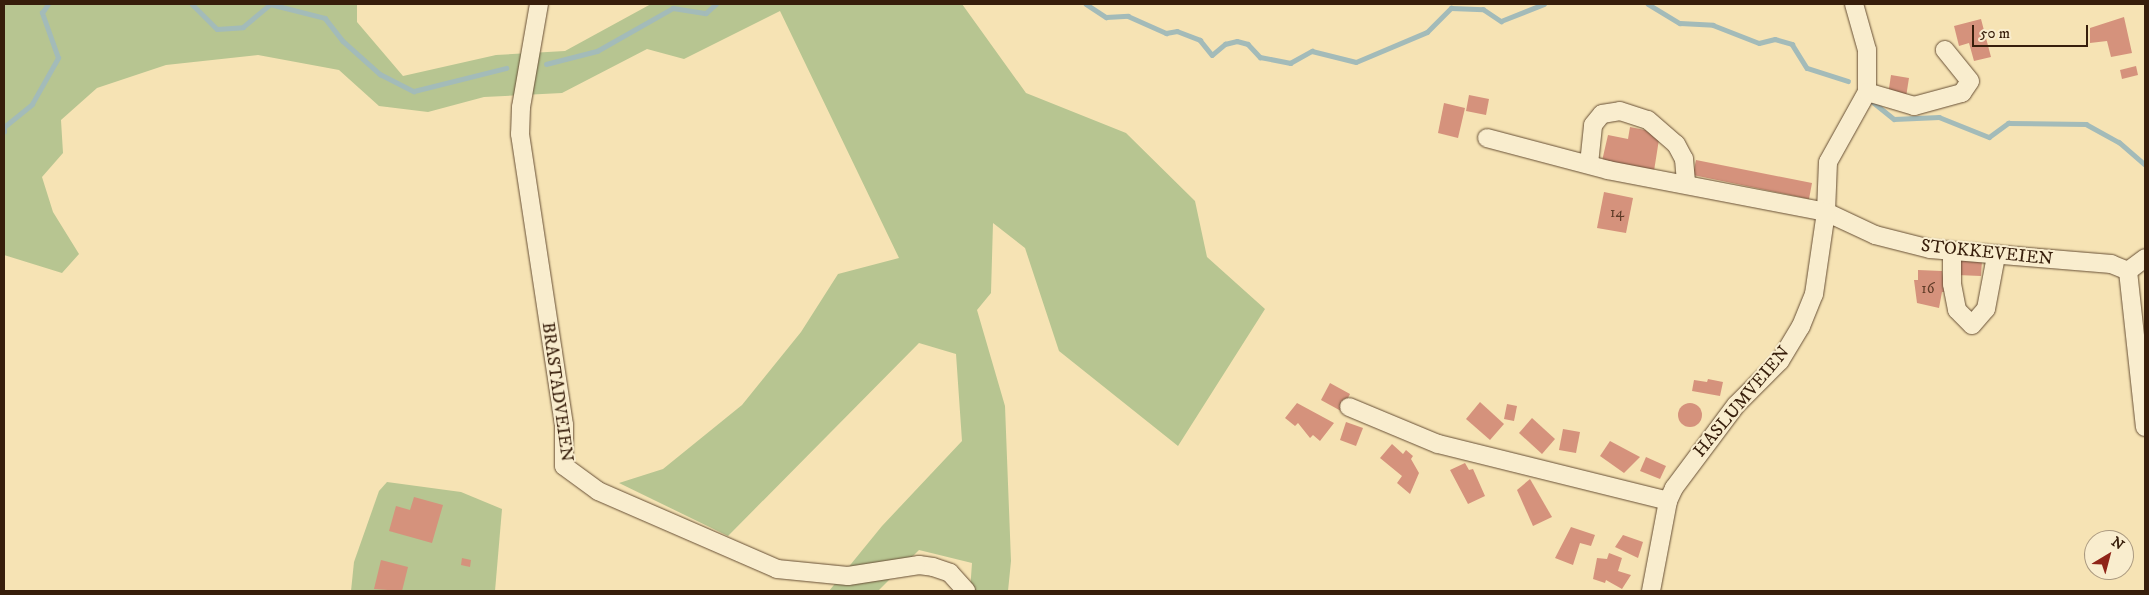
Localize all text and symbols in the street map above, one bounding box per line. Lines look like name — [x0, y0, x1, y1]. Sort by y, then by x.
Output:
scale bar — [1974, 15, 2090, 47]
text: 50 m — [1980, 24, 2010, 43]
house number: 14 — [1610, 204, 1624, 222]
street label: STOKKEVEIEN — [1920, 235, 2054, 271]
house number: 16 — [1921, 280, 1935, 298]
street label: BRASTADVEIEN — [536, 321, 578, 463]
street label: HASLUMVEIEN — [1689, 342, 1795, 462]
north arrow — [2084, 530, 2134, 580]
text: N — [2107, 533, 2127, 554]

